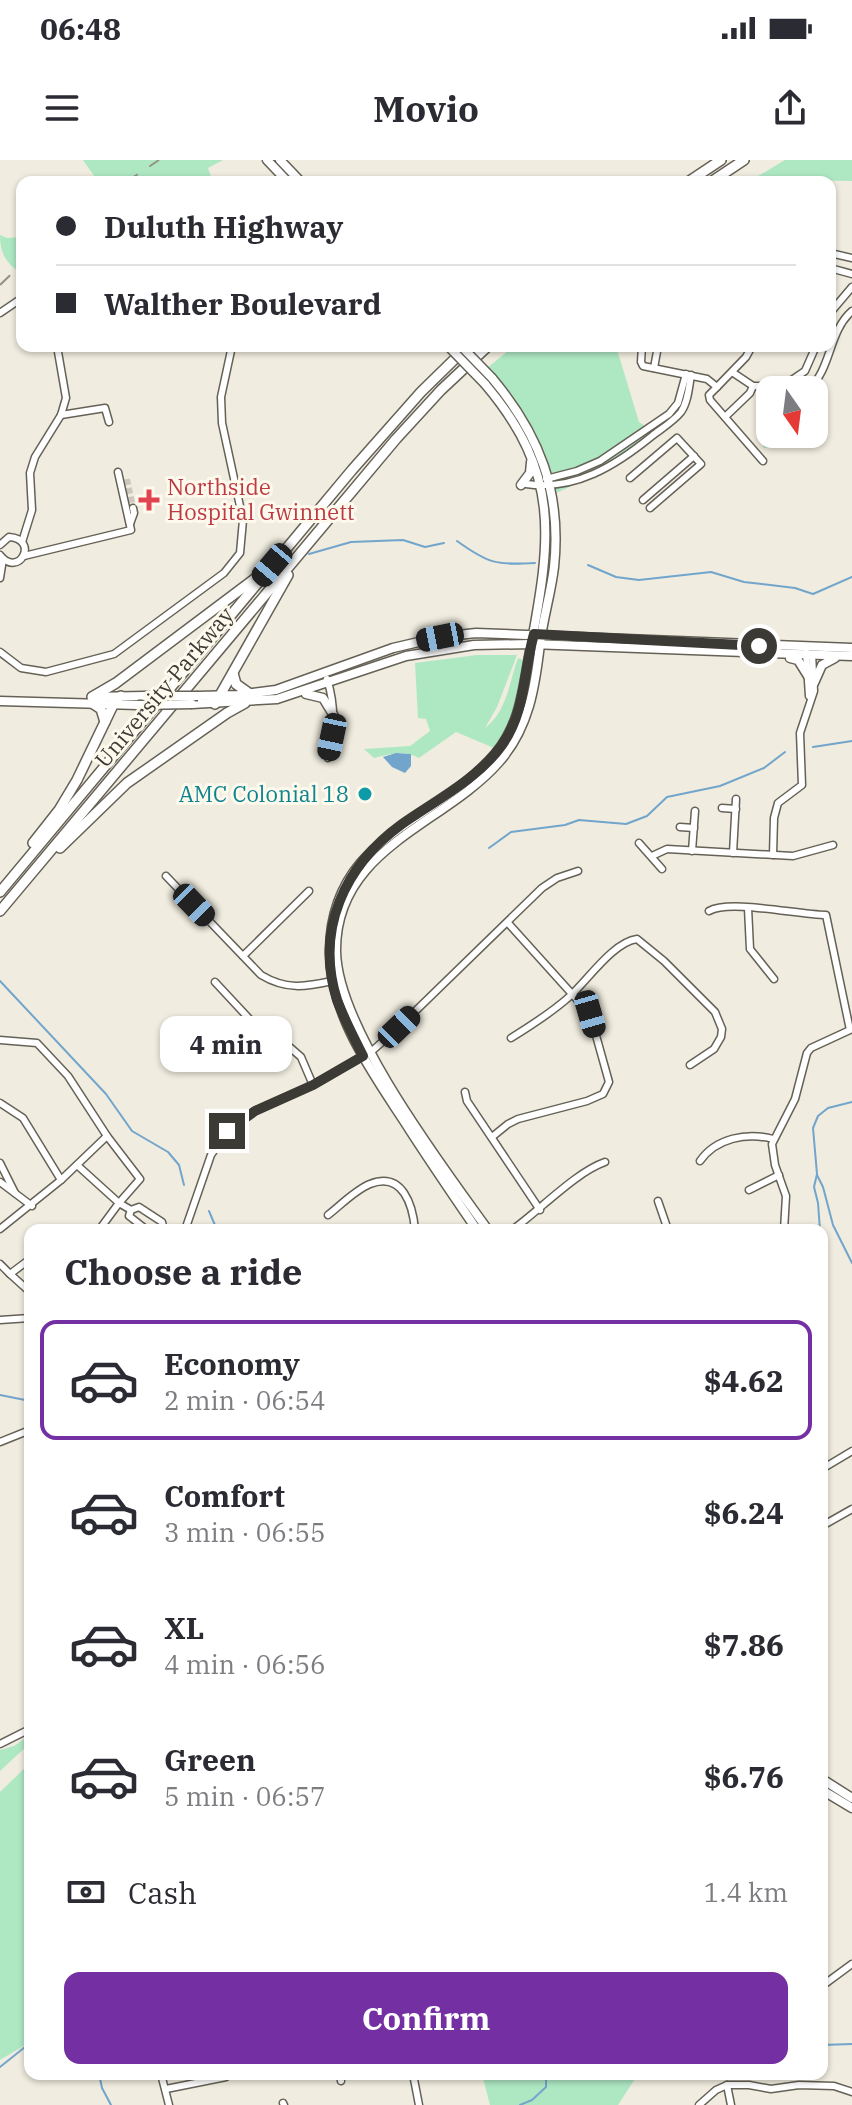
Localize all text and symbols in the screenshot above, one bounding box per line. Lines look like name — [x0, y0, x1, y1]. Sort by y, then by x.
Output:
text: 06:48 — [40, 9, 121, 48]
text: Movio — [373, 85, 479, 132]
icon: menu — [40, 86, 84, 130]
icon: share — [768, 86, 812, 130]
text: Duluth Highway — [104, 207, 343, 246]
text: Walther Boulevard — [104, 284, 382, 323]
north arrow — [756, 376, 828, 448]
map controls — [756, 376, 828, 448]
place label: Northside Hospital Gwinnett — [167, 472, 355, 526]
marker: Northside Hospital Gwinnett — [138, 489, 160, 511]
car — [247, 539, 297, 591]
street label: University Parkway — [88, 600, 239, 773]
car — [414, 621, 466, 653]
route start — [741, 628, 777, 664]
car — [315, 711, 349, 763]
place label: AMC Colonial 18 — [179, 779, 349, 808]
marker: AMC Colonial 18 — [356, 785, 374, 803]
car — [169, 879, 219, 931]
car — [572, 988, 608, 1040]
car — [373, 1002, 425, 1052]
callout: 4 min — [161, 1015, 293, 1071]
text: 4 min — [190, 1027, 262, 1061]
route end — [209, 1113, 245, 1149]
text: Choose a ride — [64, 1248, 303, 1295]
icon: car — [68, 1344, 140, 1416]
text: Economy — [164, 1344, 300, 1383]
text: $4.62 — [704, 1361, 784, 1400]
text: 2 min · 06:54 — [164, 1383, 326, 1417]
icon: car — [68, 1476, 140, 1548]
text: Comfort — [164, 1476, 285, 1515]
text: $6.24 — [704, 1493, 784, 1532]
text: 3 min · 06:55 — [164, 1515, 326, 1549]
icon: car — [68, 1608, 140, 1680]
text: XL — [164, 1608, 204, 1647]
text: $7.86 — [704, 1625, 784, 1664]
text: 4 min · 06:56 — [164, 1647, 326, 1681]
icon: car — [68, 1740, 140, 1812]
text: Green — [164, 1740, 256, 1779]
text: $6.76 — [704, 1757, 784, 1796]
text: 5 min · 06:57 — [164, 1779, 326, 1813]
icon: cash — [64, 1870, 108, 1914]
text: Cash — [128, 1873, 197, 1912]
text: 1.4 km — [704, 1875, 788, 1909]
button: Confirm — [64, 1972, 788, 2064]

